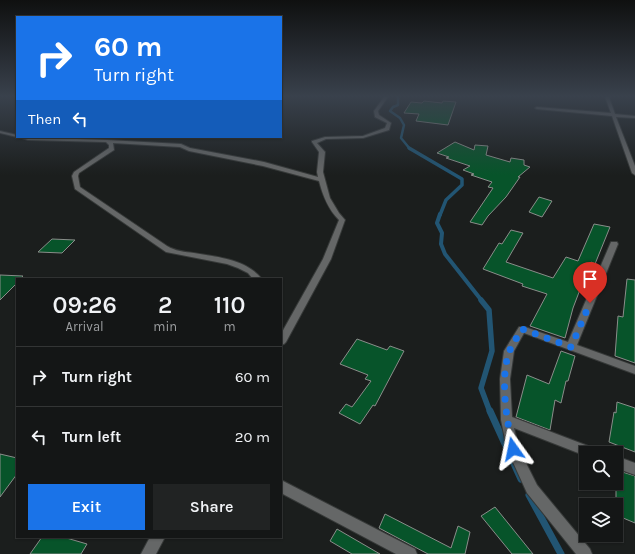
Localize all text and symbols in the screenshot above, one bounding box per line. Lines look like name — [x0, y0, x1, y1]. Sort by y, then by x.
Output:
text: 60 m — [94, 30, 162, 63]
icon: right — [28, 32, 80, 84]
text: Turn right — [94, 64, 174, 86]
icon: left — [69, 108, 91, 130]
text: Then — [28, 110, 61, 128]
pin — [573, 262, 607, 303]
icon: arrive — [579, 268, 601, 290]
text: 09:26 — [53, 291, 117, 319]
text: 2 — [158, 291, 172, 319]
text: 110 — [214, 291, 245, 319]
text: Arrival — [66, 319, 104, 334]
text: min — [153, 319, 177, 334]
text: m — [223, 319, 236, 334]
icon: right — [28, 366, 50, 388]
text: Turn right — [62, 368, 132, 386]
text: 60 m — [235, 368, 270, 386]
icon: left — [28, 426, 50, 448]
text: Turn left — [62, 428, 121, 446]
text: 20 m — [235, 428, 270, 446]
position arrow — [492, 428, 534, 470]
map controls — [579, 446, 623, 542]
button: search — [579, 446, 623, 490]
button: Exit — [28, 484, 145, 530]
button: Share — [153, 484, 270, 530]
button: layers — [579, 498, 623, 542]

